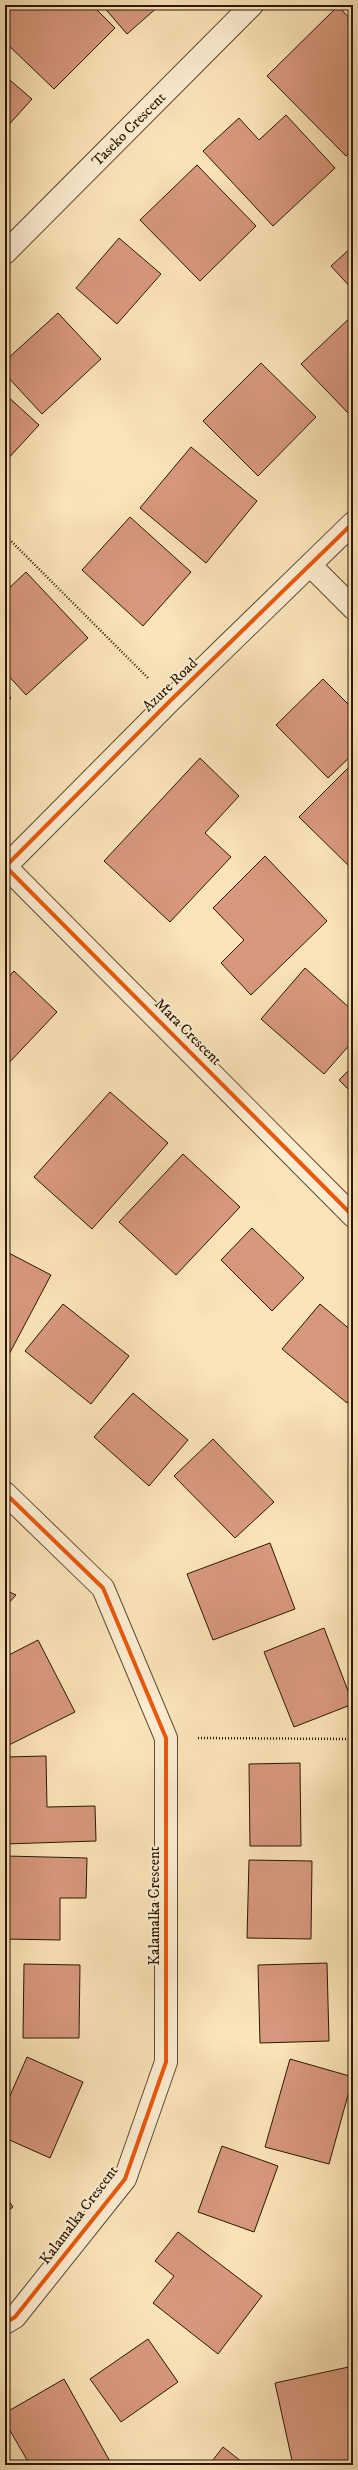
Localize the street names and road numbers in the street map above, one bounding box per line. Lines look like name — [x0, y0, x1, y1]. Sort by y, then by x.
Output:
street label: Taseko Crescent — [87, 88, 170, 170]
street label: Azure Road — [138, 654, 202, 716]
street label: Mara Crescent — [150, 994, 226, 1070]
street label: Kalamalka Crescent — [145, 1846, 164, 1965]
street label: Kalamalka Crescent — [36, 2162, 122, 2268]

